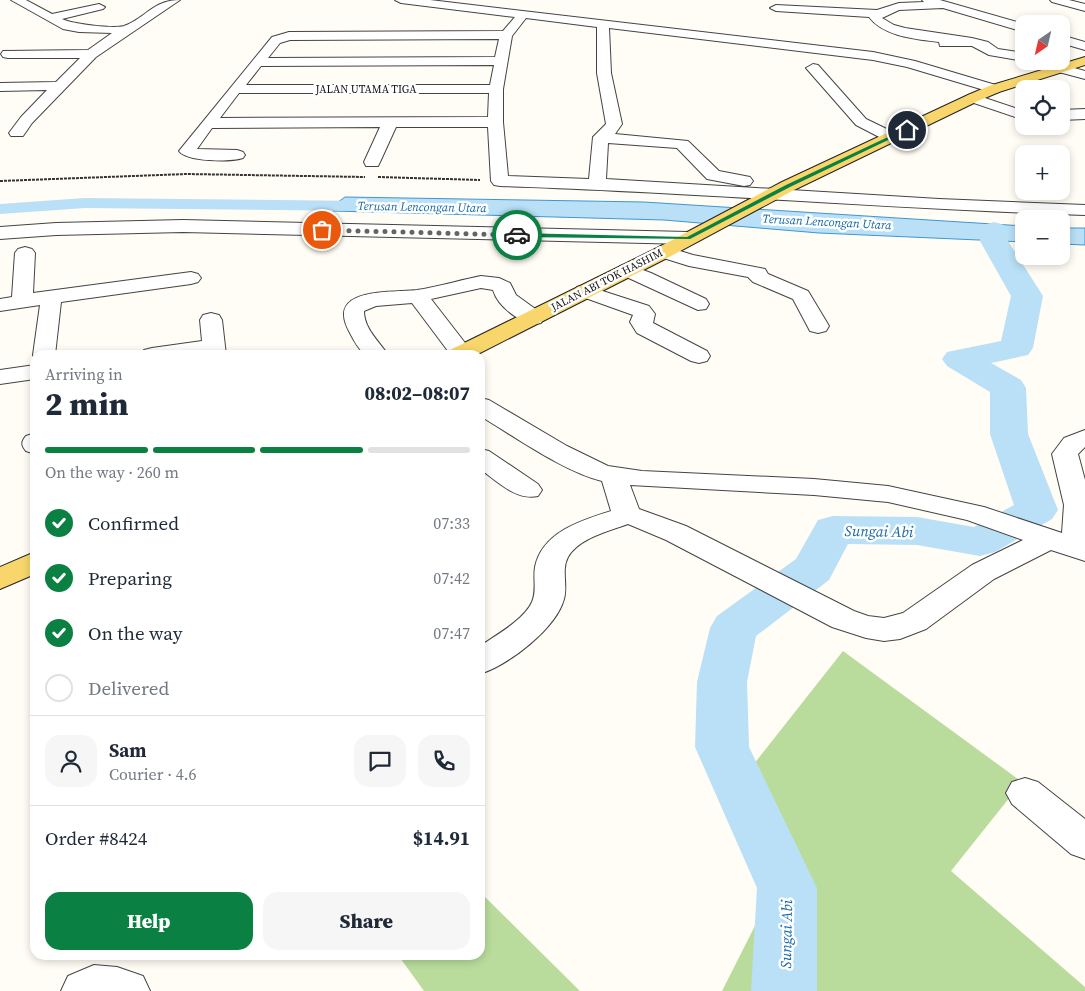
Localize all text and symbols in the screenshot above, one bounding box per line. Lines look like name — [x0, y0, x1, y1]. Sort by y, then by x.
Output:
north arrow — [1015, 15, 1070, 70]
map controls — [1015, 15, 1070, 265]
button: locate — [1015, 80, 1070, 135]
street label: JALAN UTAMA TIGA — [315, 82, 417, 97]
pin — [886, 109, 928, 151]
icon: home — [893, 116, 921, 144]
button: + — [1015, 145, 1070, 200]
water label: Terusan Lencongan Utara — [357, 198, 487, 216]
pin — [301, 209, 343, 251]
courier — [492, 210, 542, 260]
button: − — [1015, 210, 1070, 265]
water label: Terusan Lencongan Utara — [762, 211, 893, 233]
icon: bag — [308, 216, 336, 244]
icon: car — [503, 221, 531, 249]
street label: JALAN ABI TOK HASHIM — [548, 245, 666, 315]
text: Arriving in — [45, 363, 123, 385]
text: 08:02–08:07 — [365, 380, 470, 406]
text: 2 min — [45, 382, 128, 426]
text: On the way · 260 m — [45, 461, 179, 483]
icon: check — [45, 509, 73, 537]
text: Confirmed — [88, 510, 179, 536]
text: 07:33 — [433, 512, 470, 534]
water label: Sungai Abi — [844, 520, 914, 542]
icon: check — [45, 564, 73, 592]
text: Preparing — [88, 565, 172, 591]
text: 07:42 — [433, 567, 470, 589]
icon: check — [45, 619, 73, 647]
text: On the way — [88, 620, 183, 646]
text: 07:47 — [433, 622, 470, 644]
text: Delivered — [88, 675, 169, 701]
button: person — [45, 735, 97, 787]
button: chat — [354, 735, 406, 787]
button: phone — [418, 735, 470, 787]
text: Sam — [109, 737, 147, 763]
text: Courier · 4.6 — [109, 763, 197, 785]
text: Order #8424 — [45, 825, 147, 851]
text: $14.91 — [413, 825, 470, 851]
button: Help — [45, 892, 253, 950]
button: Share — [263, 892, 470, 950]
water label: Sungai Abi — [775, 899, 797, 969]

